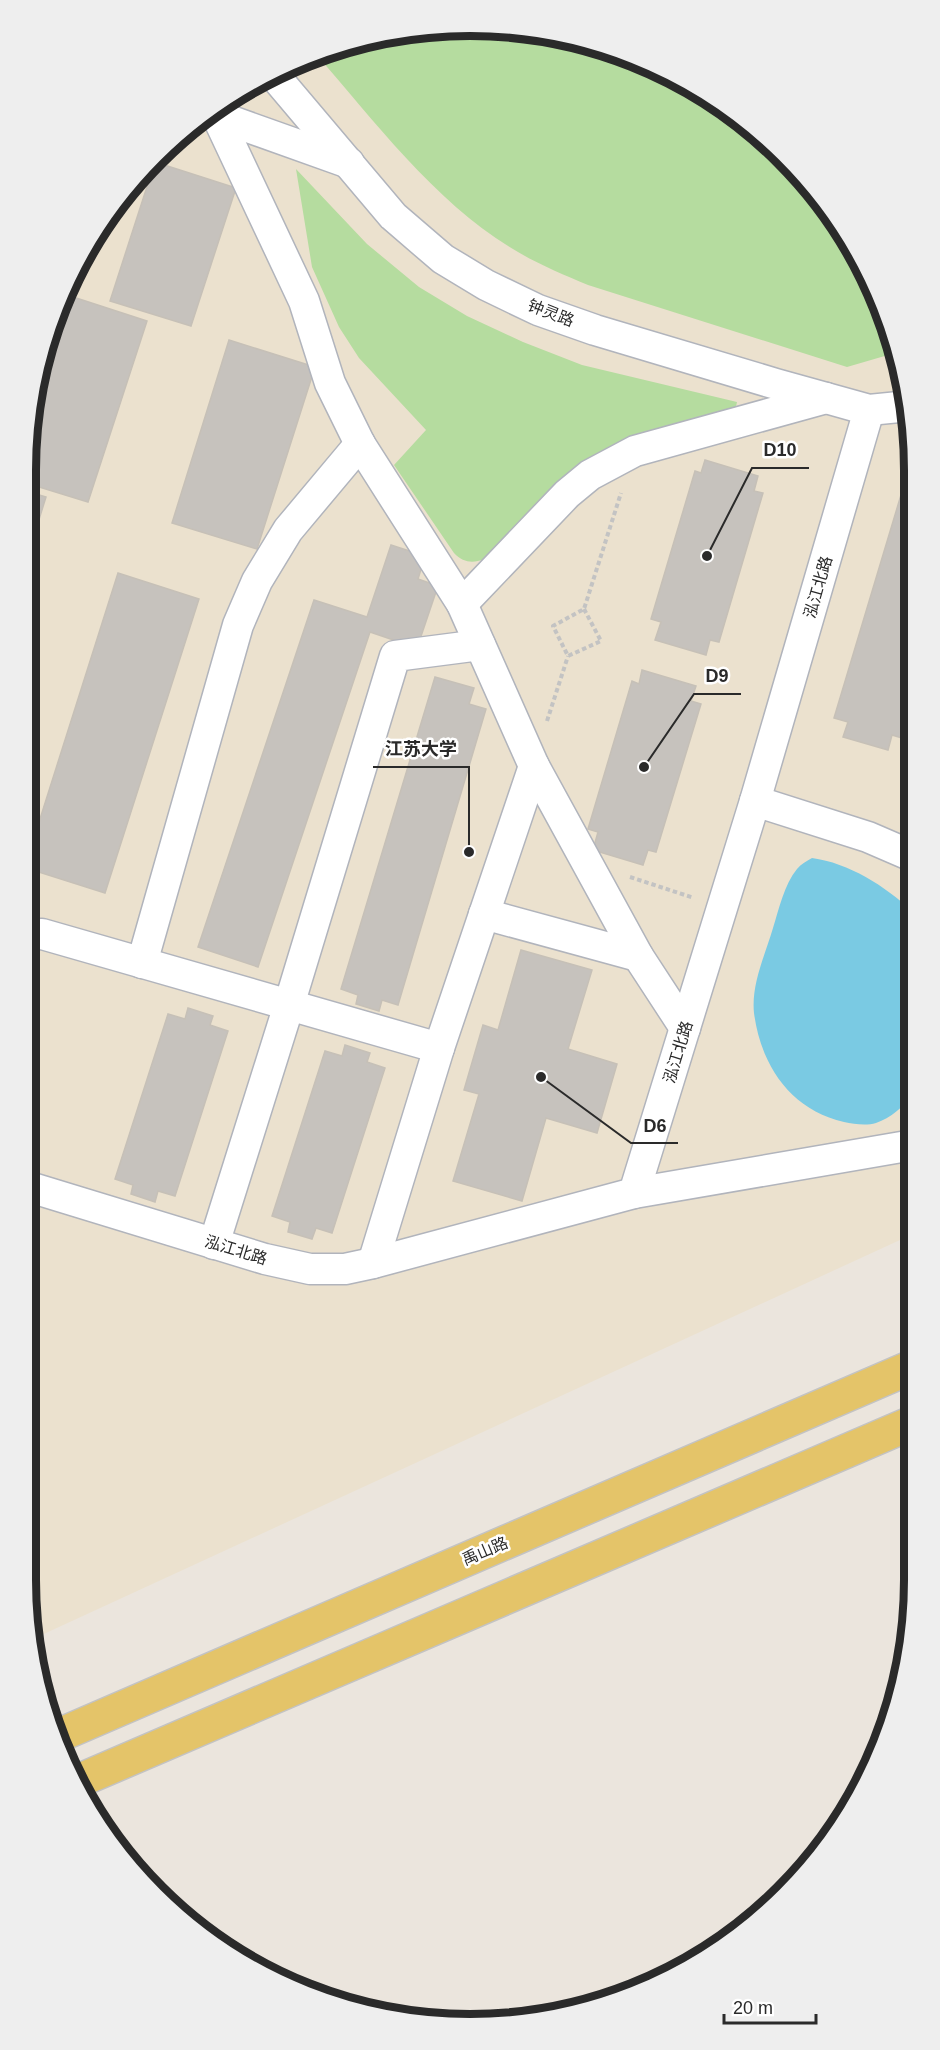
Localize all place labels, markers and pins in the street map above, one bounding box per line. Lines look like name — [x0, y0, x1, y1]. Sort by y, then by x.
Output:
callout: D10 — [752, 432, 809, 468]
callout: D9 — [694, 658, 741, 694]
callout: 江苏大学 — [373, 731, 469, 767]
callout: D6 — [631, 1107, 678, 1143]

